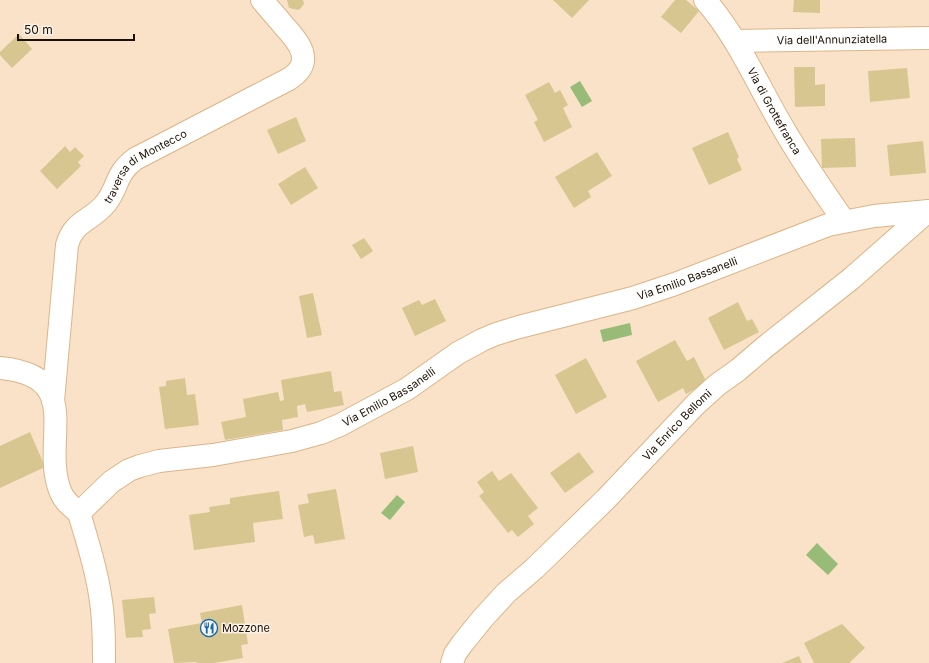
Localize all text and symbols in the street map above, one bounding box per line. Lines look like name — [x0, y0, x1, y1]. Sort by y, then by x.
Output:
scale bar — [18, 16, 134, 42]
text: 50 m — [24, 22, 53, 37]
street label: Via dell'Annunziatella — [777, 32, 887, 47]
street label: Via di Grottefranca — [744, 65, 804, 157]
street label: traversa di Montecco — [101, 126, 190, 206]
street label: Via Emilio Bassanelli — [635, 254, 739, 303]
street label: Via Emilio Bassanelli — [340, 364, 438, 430]
street label: Via Enrico Bellomi — [639, 386, 714, 463]
restaurant icon: Mozzone — [199, 618, 219, 638]
place label: Mozzone — [222, 621, 270, 635]

